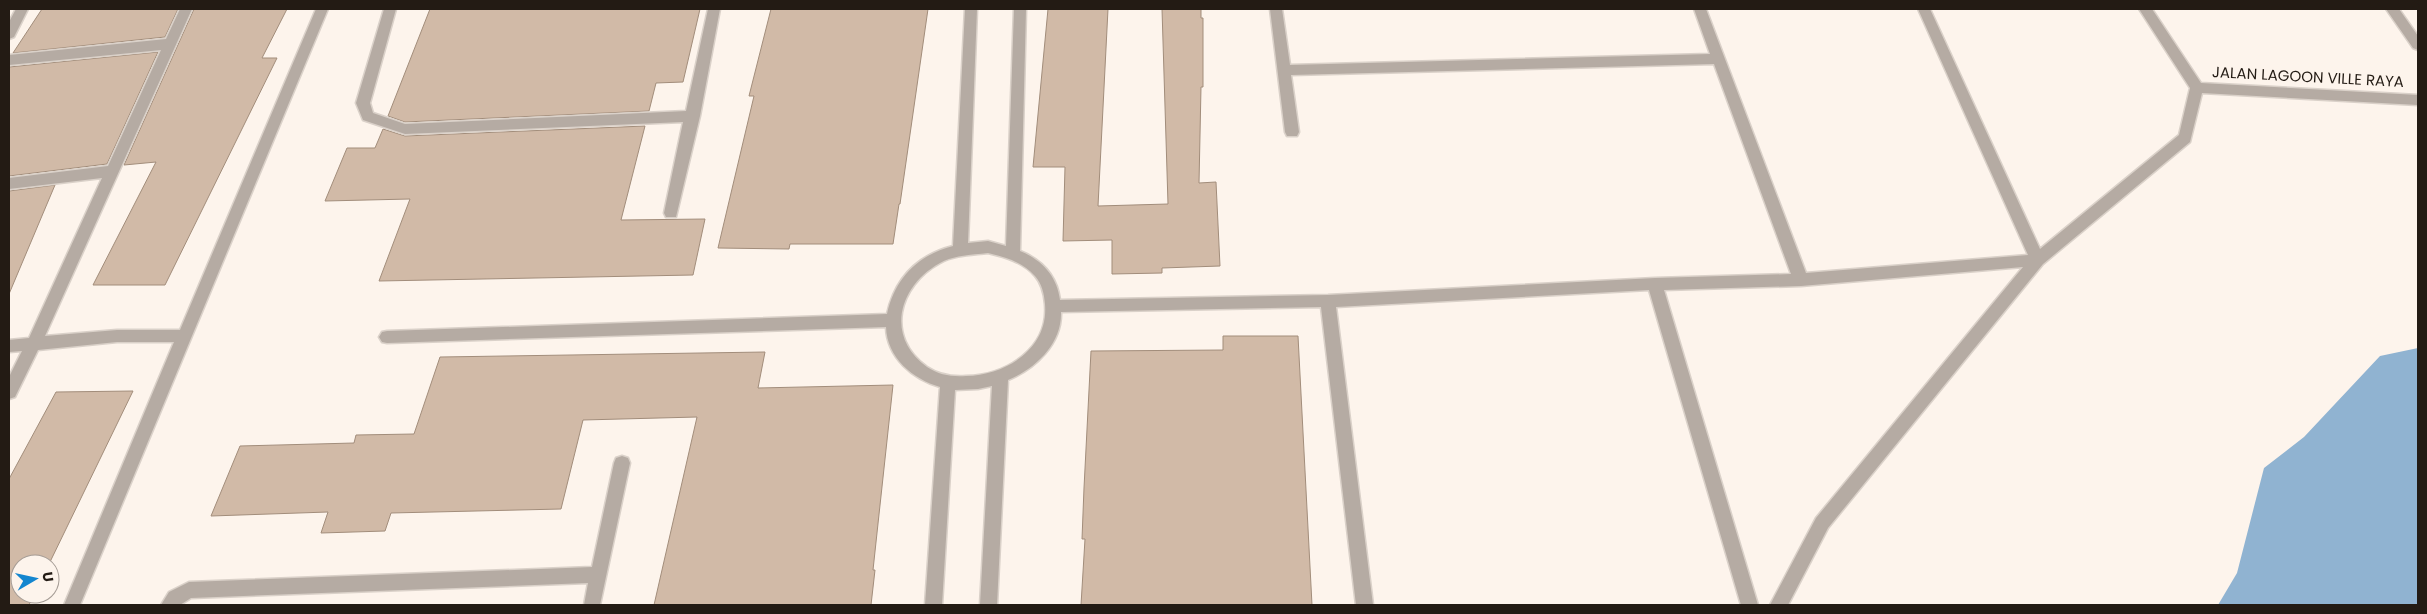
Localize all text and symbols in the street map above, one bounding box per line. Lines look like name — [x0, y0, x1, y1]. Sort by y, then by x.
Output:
street label: JALAN LAGOON VILLE RAYA — [2212, 61, 2405, 92]
north arrow — [10, 554, 60, 604]
text: U — [37, 571, 59, 584]

